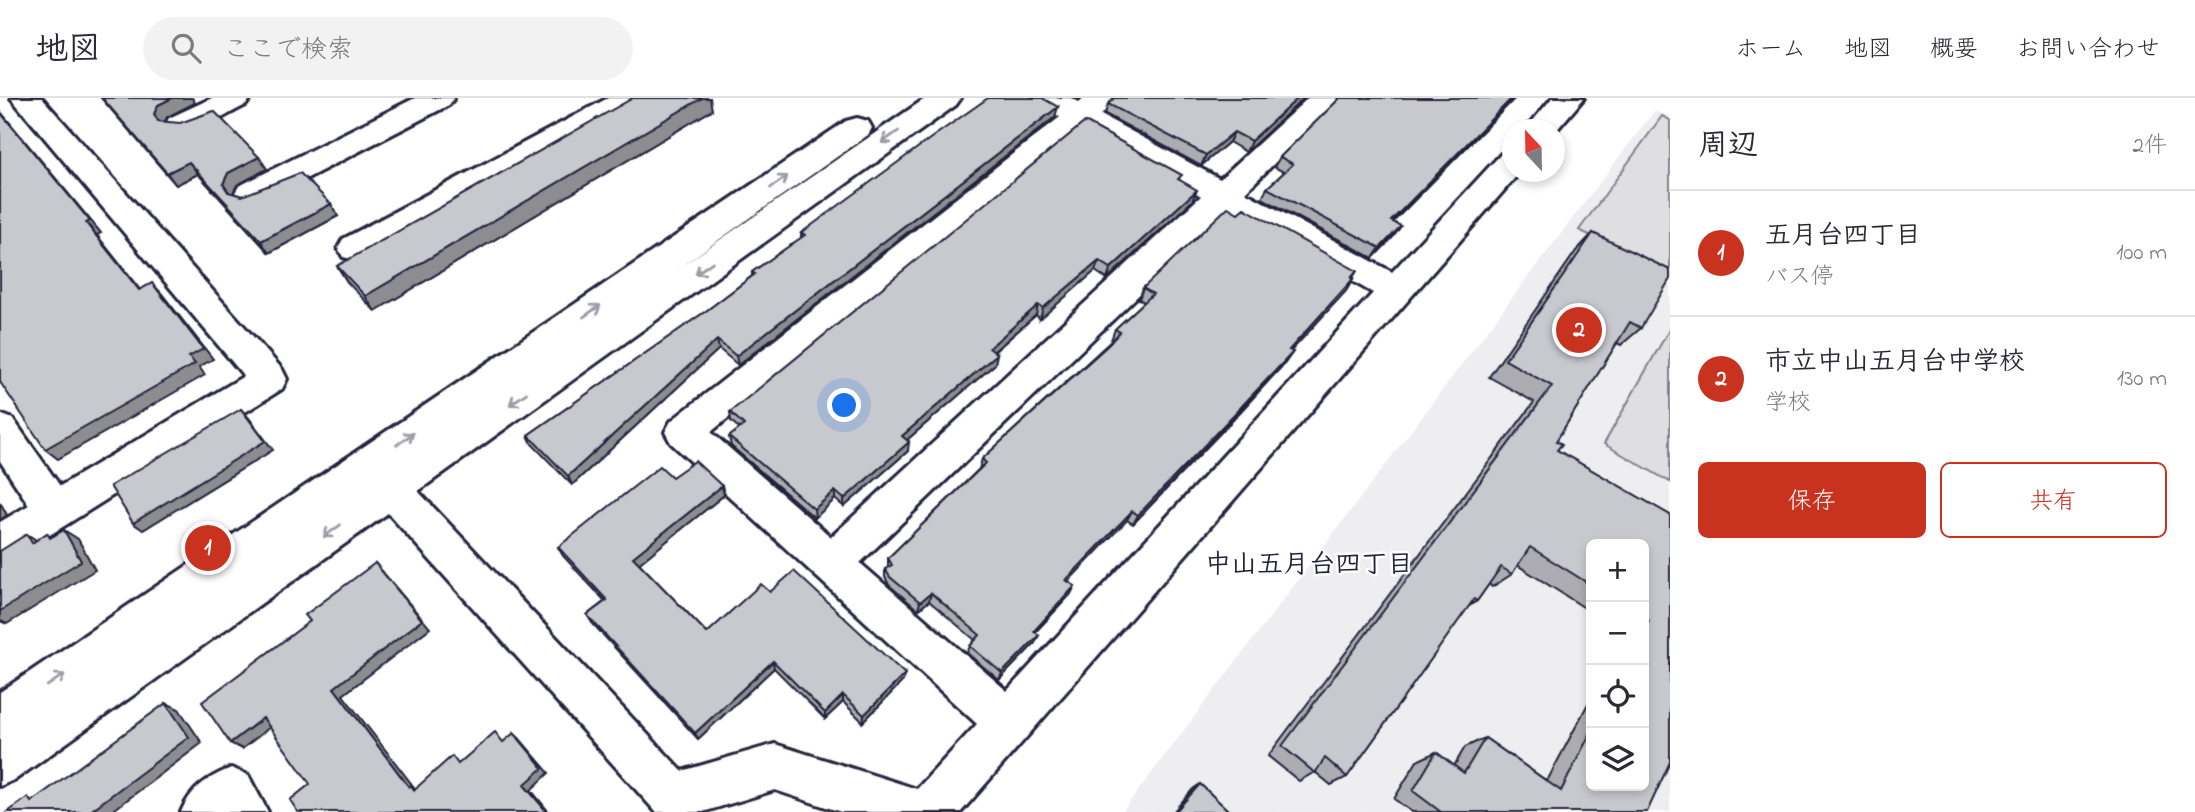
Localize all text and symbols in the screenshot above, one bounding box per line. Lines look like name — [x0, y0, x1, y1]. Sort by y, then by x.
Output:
search box — [143, 17, 633, 80]
text: 地図 — [35, 27, 101, 75]
icon: search — [167, 29, 205, 67]
text: ここで検索 — [223, 32, 353, 70]
text: ホーム — [1735, 33, 1806, 68]
text: 地図 — [1844, 33, 1892, 68]
text: 概要 — [1930, 33, 1978, 68]
text: お問い合わせ — [2016, 33, 2160, 68]
north arrow — [1502, 119, 1565, 182]
text: 周辺 — [1698, 125, 1758, 169]
one-way arrow — [881, 130, 900, 144]
text: 2件 — [2133, 130, 2167, 163]
one-way arrow — [769, 174, 788, 189]
text: 五月台四丁目 — [1765, 218, 1921, 256]
text: 1 — [1717, 237, 1725, 270]
text: 100 m — [2116, 237, 2167, 270]
one-way arrow — [695, 261, 714, 275]
text: バス停 — [1765, 261, 1834, 294]
one-way arrow — [582, 303, 601, 318]
pin: 2 — [1556, 304, 1602, 356]
text: 市立中山五月台中学校 — [1765, 344, 2025, 382]
text: 2 — [1715, 363, 1727, 396]
text: 130 m — [2117, 363, 2167, 396]
text: 学校 — [1765, 387, 1811, 420]
your location — [827, 388, 861, 422]
one-way arrow — [509, 392, 528, 406]
one-way arrow — [394, 432, 414, 446]
button: 保存 — [1698, 462, 1926, 538]
button: 共有 — [1940, 462, 2167, 538]
pin: 1 — [185, 522, 231, 574]
one-way arrow — [323, 524, 342, 538]
map controls — [1586, 539, 1649, 791]
button: + — [1586, 539, 1649, 602]
district label: 中山五月台四丁目 — [1205, 547, 1413, 585]
button: − — [1586, 602, 1649, 665]
button: locate — [1586, 665, 1649, 728]
one-way arrow — [46, 673, 65, 687]
button: layers — [1586, 728, 1649, 791]

